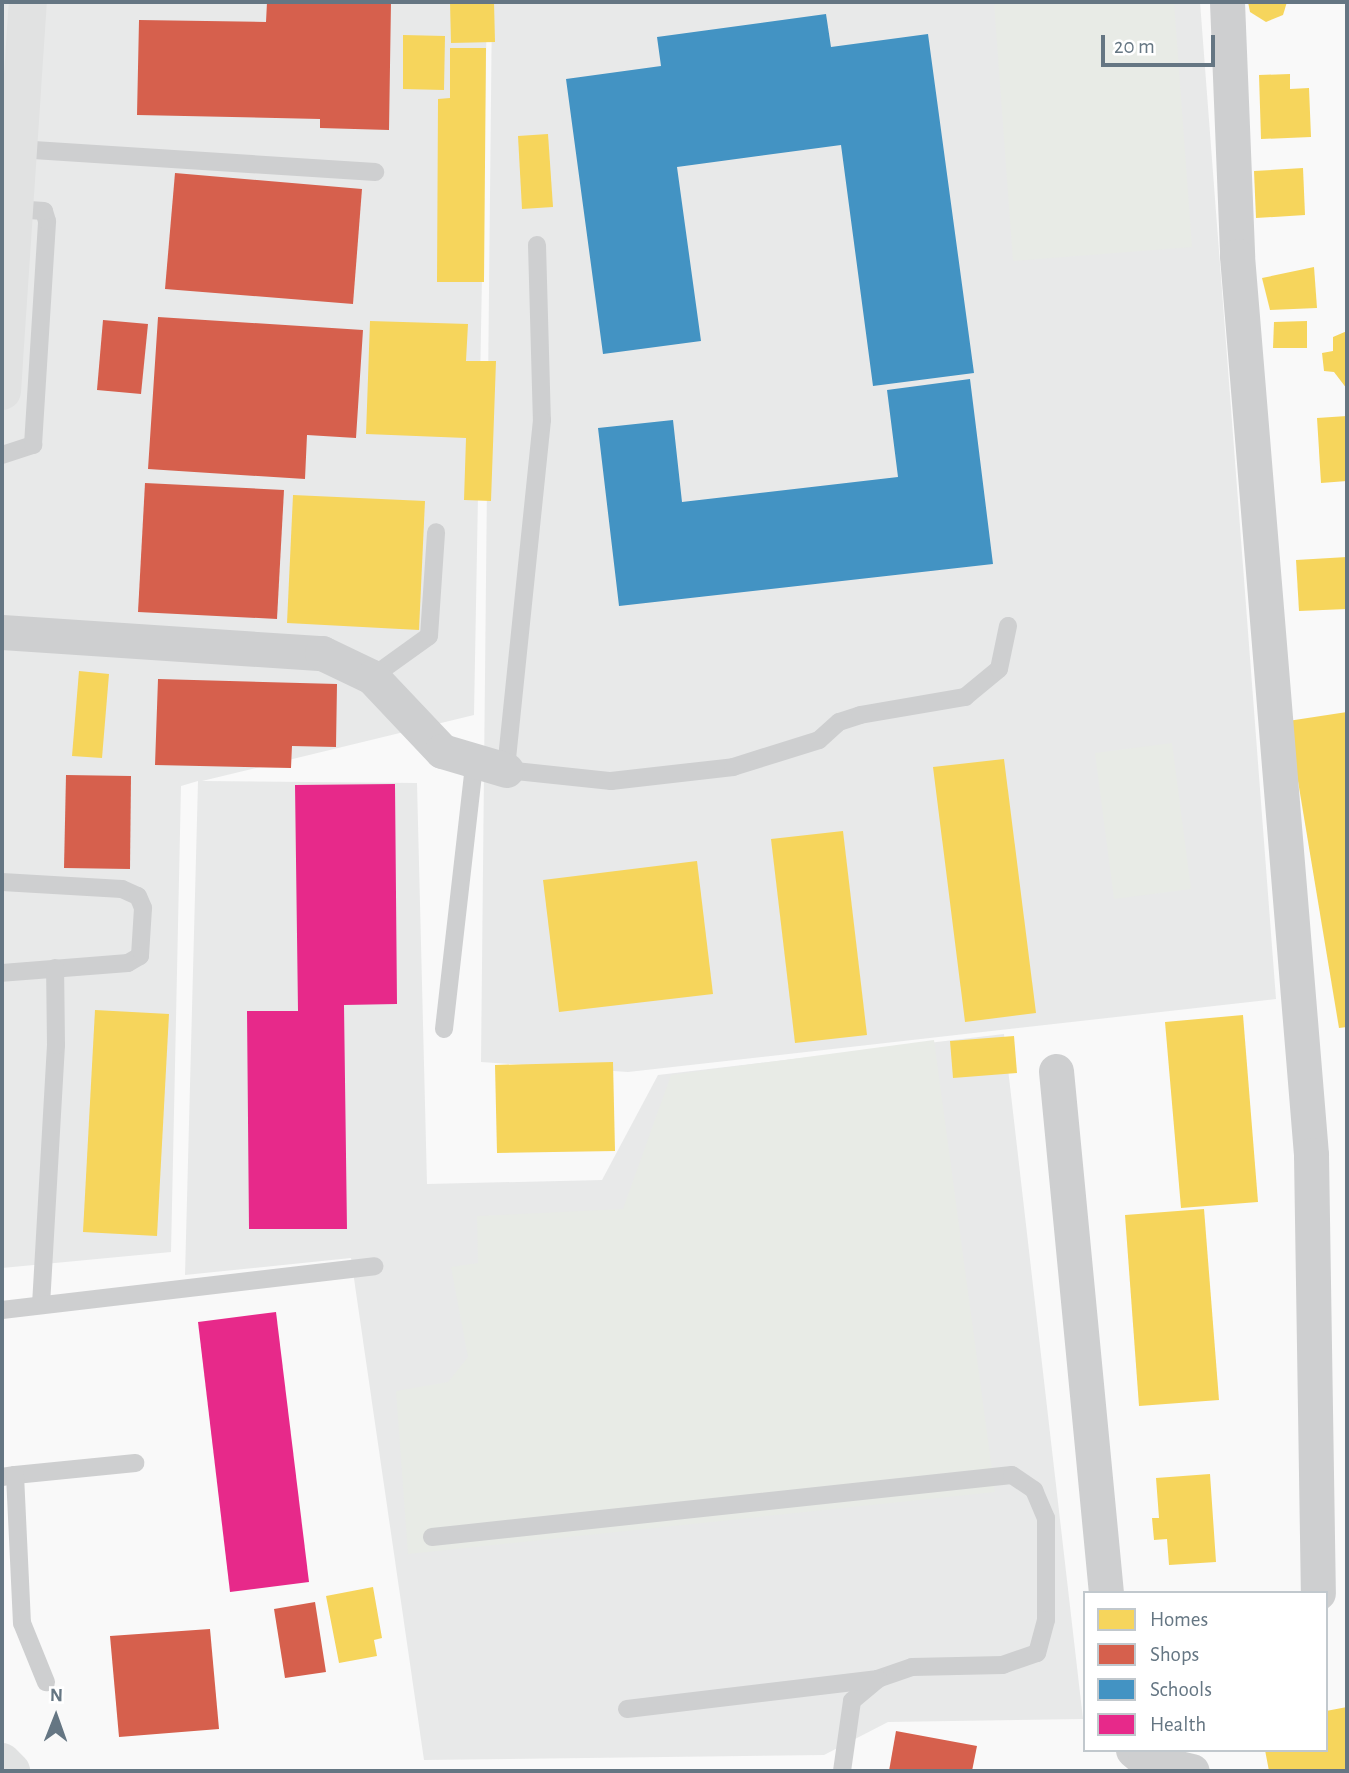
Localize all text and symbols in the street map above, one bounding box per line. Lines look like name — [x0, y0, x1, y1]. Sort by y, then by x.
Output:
scale bar — [1104, 21, 1218, 65]
text: 20 m — [1114, 36, 1155, 57]
legend — [1083, 1591, 1328, 1752]
text: Homes — [1150, 1609, 1208, 1630]
text: Shops — [1150, 1644, 1199, 1665]
text: Schools — [1150, 1679, 1212, 1700]
north arrow — [21, 1682, 91, 1752]
text: N — [50, 1686, 63, 1705]
text: Health — [1150, 1714, 1206, 1735]

